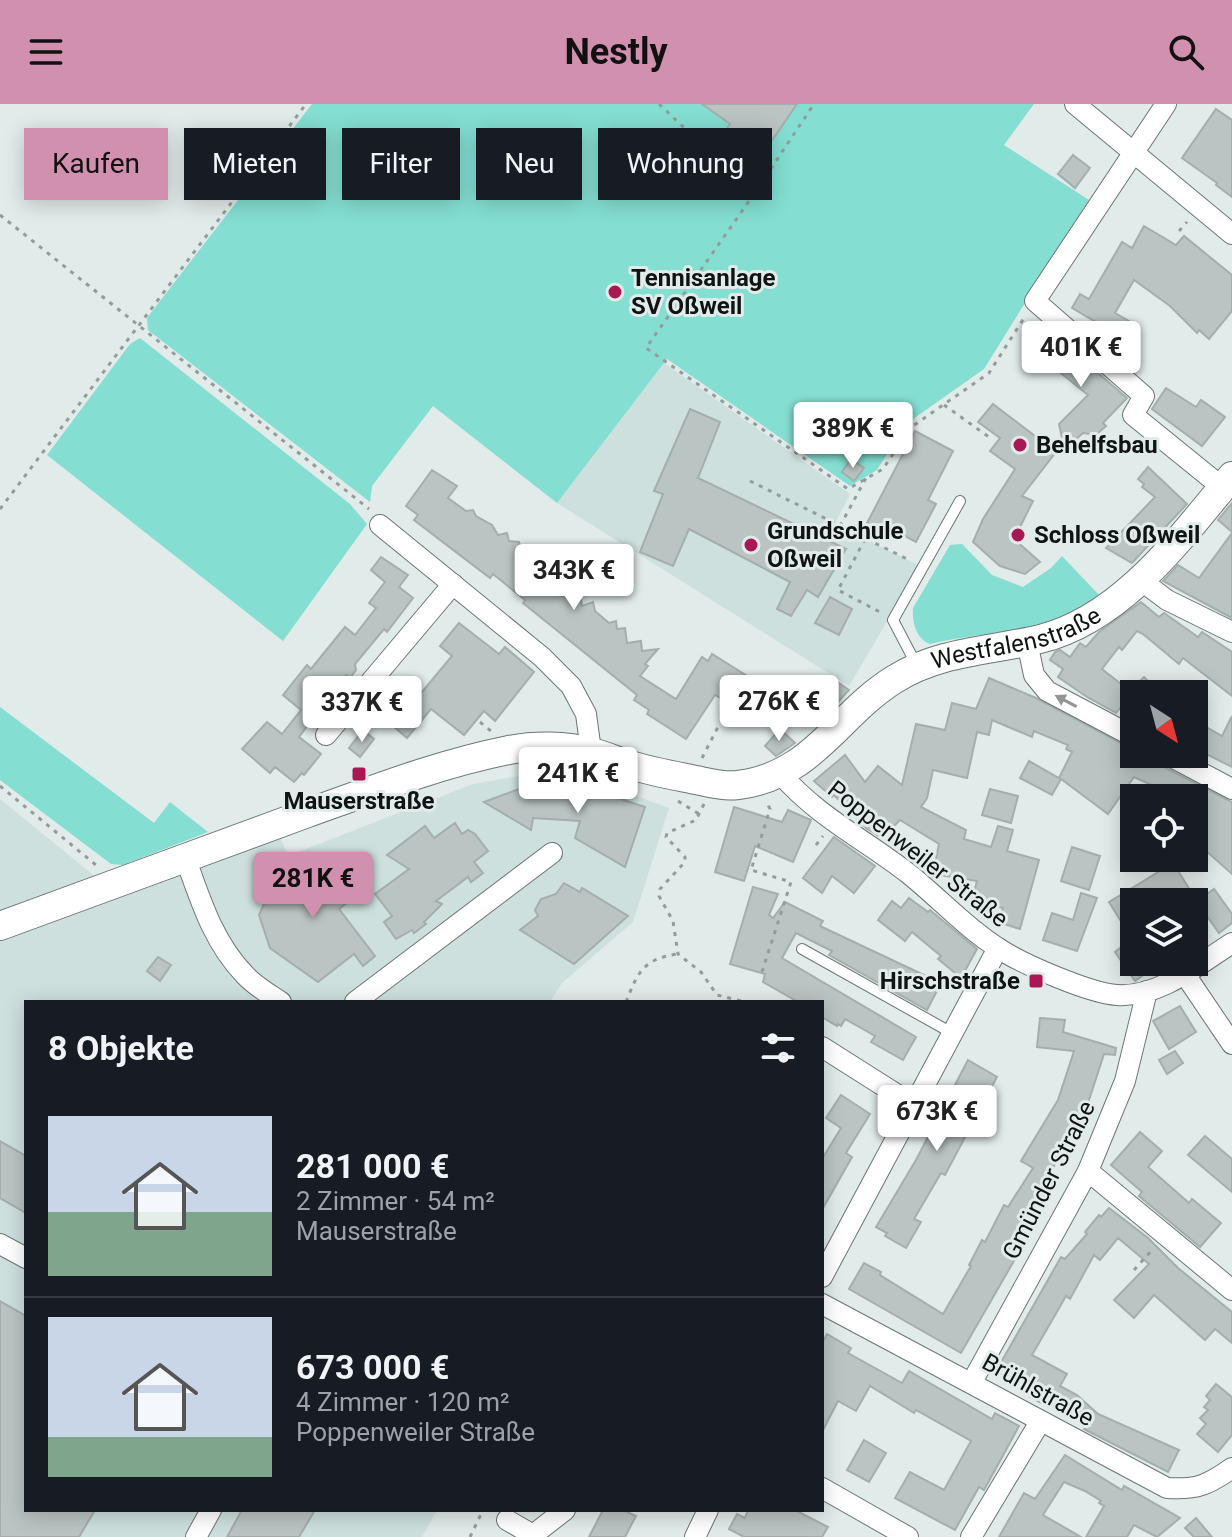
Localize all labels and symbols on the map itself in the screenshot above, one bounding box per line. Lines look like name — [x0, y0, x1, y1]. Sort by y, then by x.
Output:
place label: Tennisanlage SV Oßweil — [631, 264, 776, 320]
marker: Tennisanlage SV Oßweil — [606, 283, 624, 301]
pin: 401K € — [1016, 321, 1146, 389]
pin: 389K € — [788, 402, 918, 470]
place label: Behelfsbau — [1036, 431, 1158, 459]
marker: Behelfsbau — [1011, 436, 1029, 454]
place label: Grundschule Oßweil — [767, 517, 904, 573]
place label: Schloss Oßweil — [1034, 521, 1200, 549]
marker: Schloss Oßweil — [1009, 526, 1027, 544]
marker: Grundschule Oßweil — [742, 536, 760, 554]
pin: 343K € — [509, 544, 639, 612]
street label: Westfalenstraße — [928, 601, 1106, 675]
pin: 276K € — [714, 675, 844, 743]
pin: 337K € — [297, 676, 427, 744]
north arrow — [1120, 680, 1208, 768]
one-way arrow — [1055, 695, 1078, 708]
pin: 241K € — [513, 747, 643, 815]
marker: Mauserstraße — [350, 765, 368, 783]
street label: Poppenweiler Straße — [822, 775, 1014, 933]
place label: Mauserstraße — [283, 787, 435, 815]
pin: 281K € — [248, 852, 378, 920]
place label: Hirschstraße — [880, 967, 1020, 995]
marker: Hirschstraße — [1027, 972, 1045, 990]
pin: 673K € — [872, 1085, 1002, 1153]
street label: Gmünder Straße — [997, 1096, 1101, 1264]
street label: Brühlstraße — [977, 1348, 1099, 1432]

